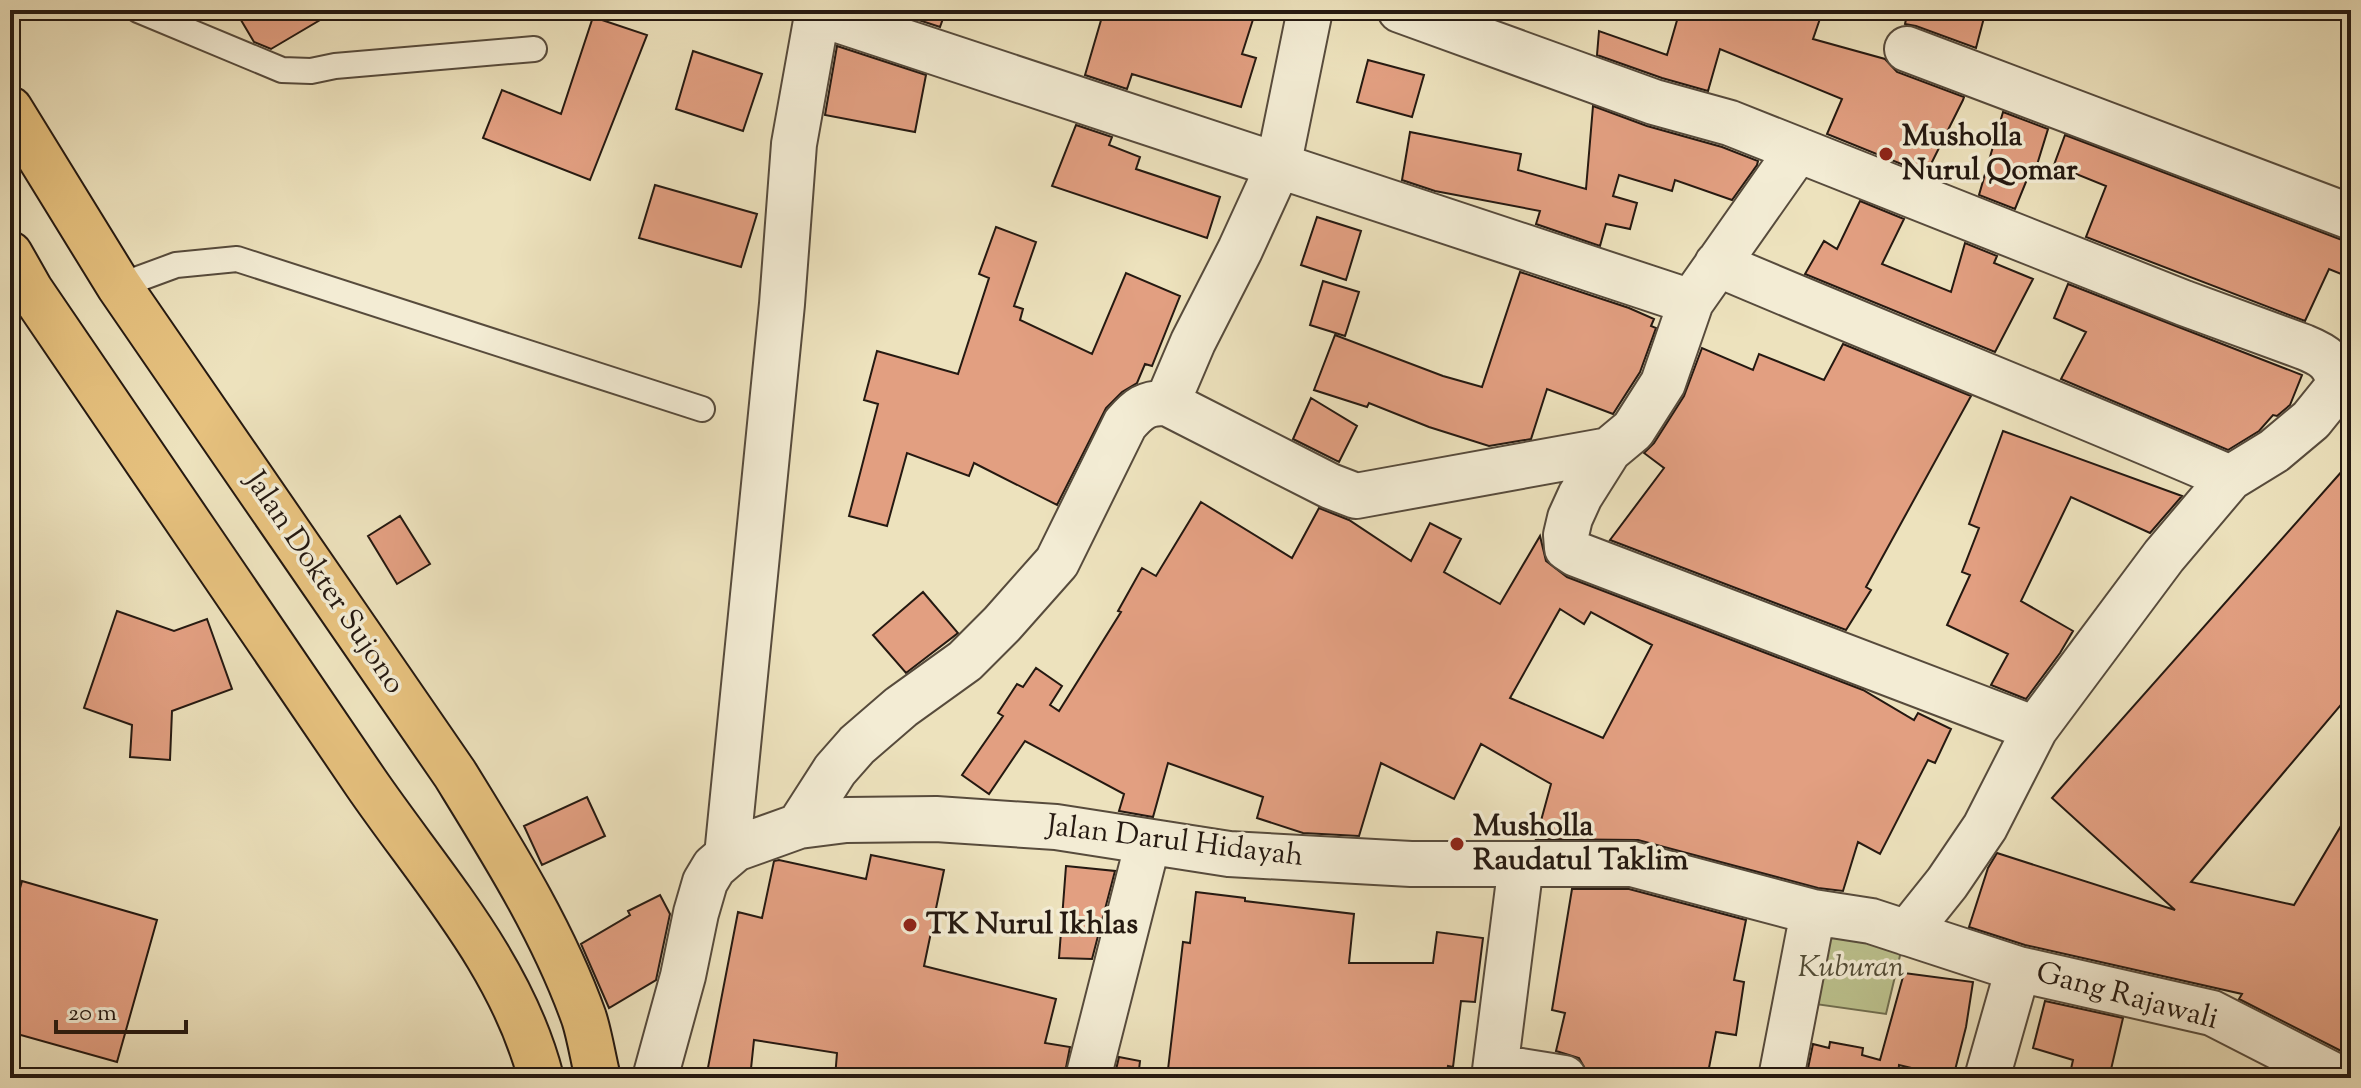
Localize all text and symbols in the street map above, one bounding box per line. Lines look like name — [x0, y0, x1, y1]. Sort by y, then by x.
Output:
place label: Musholla Nurul Qomar — [1902, 116, 2078, 193]
marker: Musholla Nurul Qomar — [1877, 145, 1895, 163]
street label: Jalan Dokter Sujono — [232, 461, 415, 703]
street label: Jalan Darul Hidayah — [1042, 805, 1306, 879]
place label: Musholla Raudatul Taklim — [1473, 806, 1689, 883]
marker: Musholla Raudatul Taklim — [1448, 835, 1466, 853]
place label: TK Nurul Ikhlas — [926, 904, 1138, 947]
marker: TK Nurul Ikhlas — [901, 916, 919, 934]
park label: Kuburan — [1798, 947, 1904, 990]
street label: Gang Rajawali — [2031, 952, 2223, 1042]
scale bar — [56, 984, 186, 1034]
text: 20 m — [68, 997, 117, 1031]

